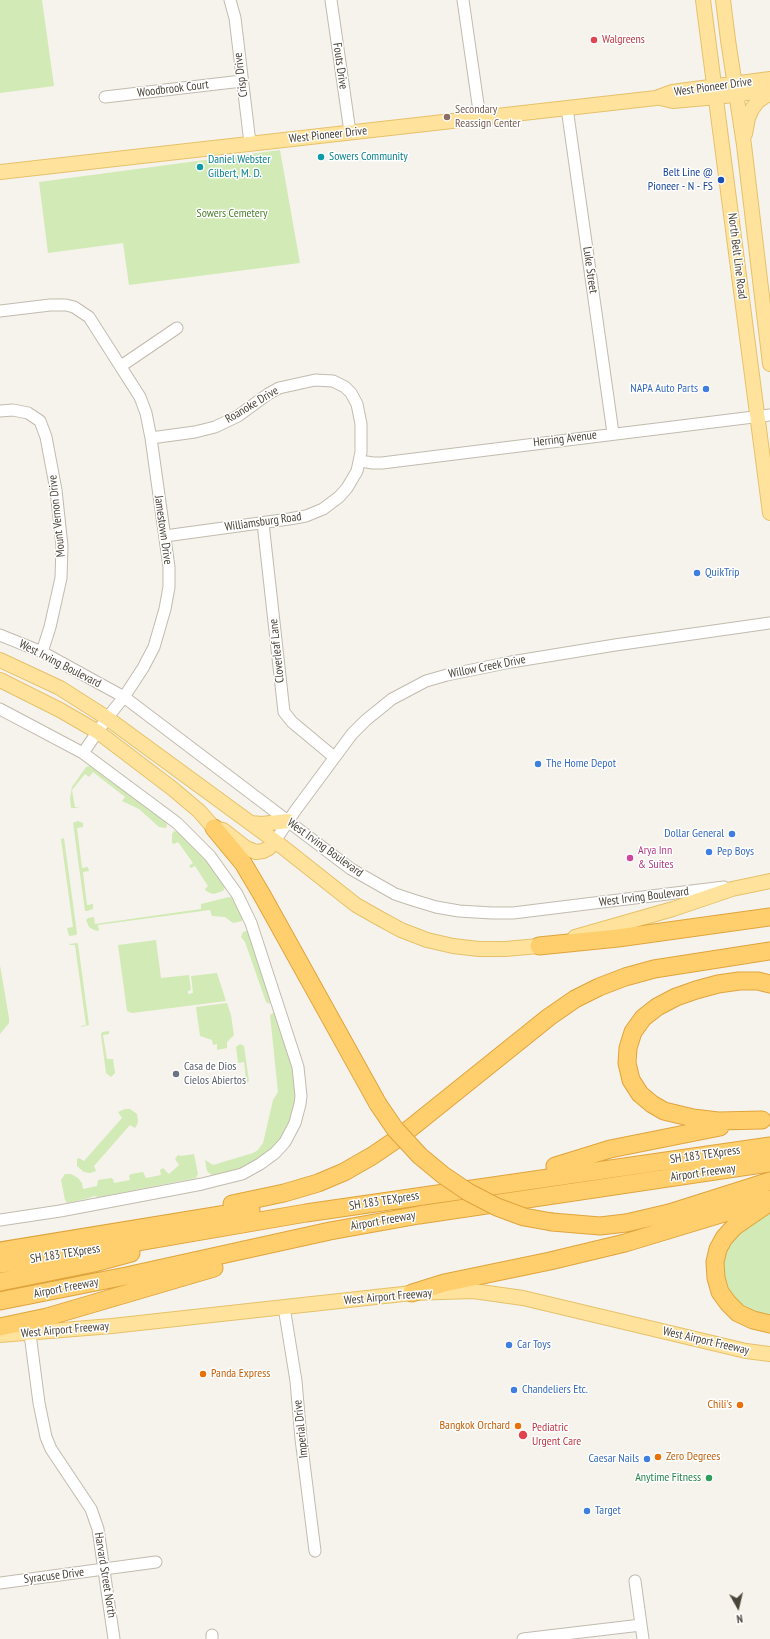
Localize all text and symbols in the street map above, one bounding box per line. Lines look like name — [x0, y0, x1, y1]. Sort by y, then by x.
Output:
place label: Walgreens — [602, 33, 645, 47]
marker: Walgreens — [589, 35, 599, 45]
street label: Fouts Drive — [330, 42, 350, 90]
street label: Crisp Drive — [231, 52, 251, 98]
street label: West Pioneer Drive — [673, 74, 753, 100]
street label: Woodbrook Court — [137, 77, 209, 101]
place label: Secondary Reassign Center — [455, 103, 521, 131]
marker: Secondary Reassign Center — [442, 112, 452, 122]
street label: West Pioneer Drive — [288, 124, 368, 146]
place label: Sowers Community — [329, 150, 408, 164]
marker: Sowers Community — [316, 152, 326, 162]
place label: Daniel Webster Gilbert, M. D. — [208, 153, 271, 181]
marker: Daniel Webster Gilbert, M. D. — [195, 162, 205, 172]
place label: Belt Line @ Pioneer - N - FS — [648, 166, 713, 194]
marker: Belt Line @ Pioneer - N - FS — [716, 175, 726, 185]
park label: Sowers Cemetery — [197, 207, 267, 221]
street label: North Belt Line Road — [725, 212, 749, 300]
street label: Luke Street — [580, 246, 600, 294]
place label: NAPA Auto Parts — [630, 382, 698, 396]
street label: Roanoke Drive — [223, 383, 281, 427]
marker: NAPA Auto Parts — [701, 384, 711, 394]
street label: Herring Avenue — [532, 428, 598, 450]
street label: Mount Vernon Drive — [46, 474, 68, 558]
street label: Jamestown Drive — [151, 495, 175, 565]
street label: Williamsburg Road — [224, 509, 302, 535]
place label: QuikTrip — [705, 566, 740, 580]
marker: QuikTrip — [692, 568, 702, 578]
street label: Cloverleaf Lane — [266, 618, 288, 684]
street label: West Irving Boulevard — [16, 637, 104, 691]
street label: Willow Creek Drive — [447, 652, 527, 682]
place label: The Home Depot — [546, 757, 616, 771]
marker: The Home Depot — [533, 759, 543, 769]
street label: West Irving Boulevard — [284, 816, 366, 880]
place label: Dollar General — [664, 827, 724, 841]
marker: Dollar General — [727, 829, 737, 839]
place label: Arya Inn & Suites — [638, 844, 674, 872]
place label: Pep Boys — [717, 845, 754, 859]
marker: Pep Boys — [704, 847, 714, 857]
marker: Arya Inn & Suites — [625, 853, 635, 863]
street label: West Irving Boulevard — [598, 884, 690, 910]
place label: Casa de Dios Cielos Abiertos — [184, 1060, 246, 1088]
marker: Casa de Dios Cielos Abiertos — [171, 1069, 181, 1079]
street label: SH 183 TEXpress — [669, 1143, 741, 1167]
street label: Airport Freeway — [669, 1161, 737, 1185]
street label: SH 183 TEXpress — [348, 1188, 420, 1214]
street label: Airport Freeway — [349, 1208, 417, 1234]
street label: SH 183 TEXpress — [29, 1241, 101, 1267]
street label: Airport Freeway — [32, 1275, 100, 1301]
street label: West Airport Freeway — [343, 1286, 433, 1308]
street label: West Airport Freeway — [20, 1319, 110, 1341]
street label: West Airport Freeway — [661, 1324, 751, 1358]
place label: Car Toys — [517, 1338, 551, 1352]
marker: Car Toys — [504, 1340, 514, 1350]
place label: Panda Express — [211, 1367, 270, 1381]
marker: Panda Express — [198, 1369, 208, 1379]
place label: Chandeliers Etc. — [522, 1383, 588, 1397]
marker: Chandeliers Etc. — [509, 1385, 519, 1395]
place label: Chili's — [708, 1398, 732, 1412]
street label: Imperial Drive — [291, 1399, 311, 1459]
marker: Chili's — [735, 1400, 745, 1410]
place label: Bangkok Orchard — [439, 1419, 510, 1433]
marker: Bangkok Orchard — [513, 1421, 523, 1431]
place label: Pediatric Urgent Care — [532, 1421, 581, 1449]
marker: Pediatric Urgent Care — [517, 1429, 529, 1441]
place label: Zero Degrees — [666, 1450, 720, 1464]
place label: Caesar Nails — [589, 1452, 639, 1466]
marker: Zero Degrees — [653, 1452, 663, 1462]
marker: Caesar Nails — [642, 1454, 652, 1464]
place label: Anytime Fitness — [635, 1471, 701, 1485]
marker: Anytime Fitness — [704, 1473, 714, 1483]
place label: Target — [595, 1504, 621, 1518]
marker: Target — [582, 1506, 592, 1516]
street label: Harvard Street North — [91, 1531, 119, 1619]
street label: Syracuse Drive — [23, 1565, 85, 1587]
north arrow — [718, 1587, 758, 1627]
text: N — [736, 1612, 744, 1626]

